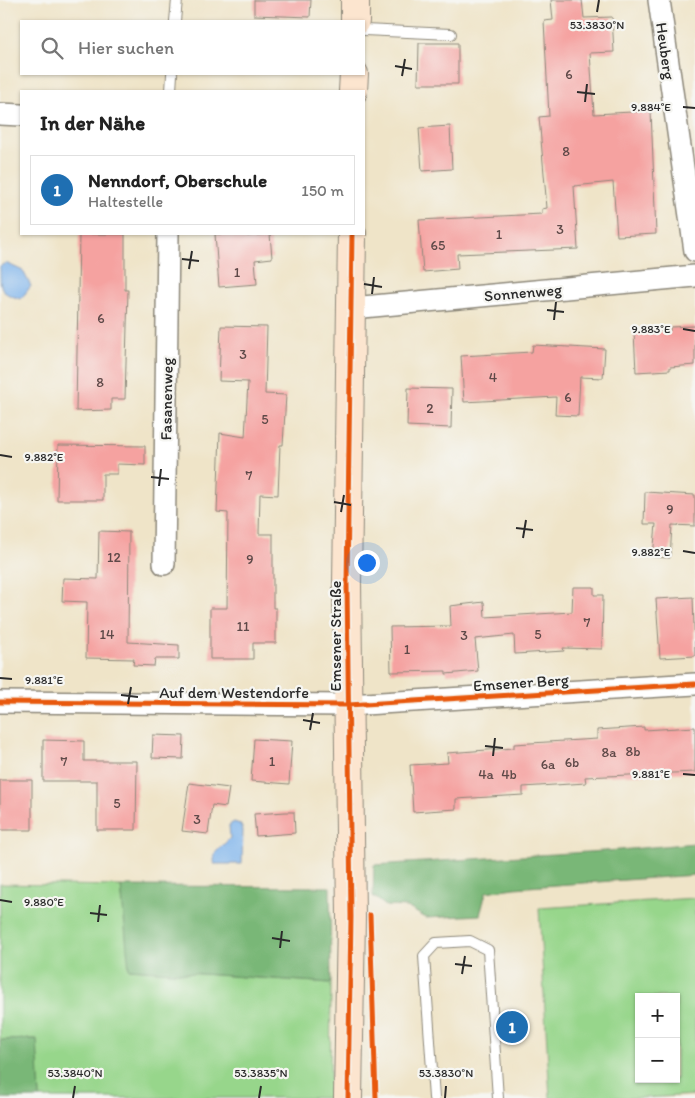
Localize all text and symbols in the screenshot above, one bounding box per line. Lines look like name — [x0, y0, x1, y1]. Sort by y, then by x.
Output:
text: 53.3830°N — [570, 18, 624, 32]
search box — [20, 20, 365, 75]
street label: Heuberg — [652, 21, 679, 82]
icon: search — [38, 34, 66, 62]
text: Hier suchen — [78, 36, 174, 59]
house number: 6 — [565, 66, 573, 83]
text: 9.884°E — [631, 100, 671, 114]
text: In der Nähe — [40, 110, 145, 135]
house number: 8 — [562, 143, 570, 160]
text: Nenndorf, Oberschule — [88, 169, 267, 192]
text: 1 — [53, 181, 61, 200]
text: 150 m — [301, 181, 344, 200]
text: Haltestelle — [88, 192, 163, 211]
house number: 3 — [556, 221, 564, 238]
house number: 1 — [496, 226, 503, 243]
house number: 65 — [431, 237, 445, 254]
house number: 1 — [234, 264, 241, 281]
street label: Sonnenweg — [483, 280, 564, 305]
house number: 6 — [97, 310, 105, 327]
text: 9.883°E — [631, 322, 671, 336]
house number: 3 — [239, 346, 247, 363]
street label: Fasanenweg — [156, 357, 177, 441]
house number: 4 — [489, 369, 498, 386]
house number: 8 — [96, 374, 104, 391]
house number: 6 — [564, 389, 572, 406]
house number: 2 — [426, 400, 434, 417]
house number: 5 — [261, 411, 269, 428]
text: 9.882°E — [25, 450, 64, 464]
house number: 7 — [246, 467, 253, 484]
house number: 9 — [666, 501, 674, 518]
text: 9.882°E — [632, 545, 671, 559]
house number: 12 — [107, 549, 122, 566]
your location — [354, 550, 380, 576]
house number: 9 — [246, 551, 254, 568]
street label: Emsener Straße — [326, 581, 345, 691]
house number: 7 — [584, 614, 591, 631]
house number: 11 — [237, 618, 250, 635]
house number: 14 — [100, 626, 115, 643]
house number: 5 — [534, 626, 542, 643]
house number: 3 — [460, 627, 468, 644]
house number: 1 — [404, 641, 411, 658]
street label: Emsener Berg — [473, 670, 570, 695]
text: 9.881°E — [25, 673, 63, 687]
street label: Auf dem Westendorfe — [159, 683, 309, 702]
house number: 8b — [626, 743, 640, 760]
house number: 8a — [602, 744, 617, 761]
house number: 7 — [61, 753, 68, 770]
house number: 1 — [269, 753, 276, 770]
house number: 6b — [565, 754, 579, 771]
house number: 6a — [541, 756, 556, 773]
house number: 4a — [478, 766, 495, 783]
house number: 4b — [501, 766, 517, 783]
text: 9.881°E — [632, 767, 670, 781]
house number: 5 — [113, 795, 121, 812]
house number: 3 — [193, 811, 201, 828]
text: 9.880°E — [24, 895, 64, 909]
map controls — [635, 993, 680, 1083]
button: + — [635, 993, 680, 1038]
pin: 1 — [496, 1008, 528, 1046]
button: − — [635, 1038, 680, 1083]
text: 53.3840°N — [47, 1066, 103, 1080]
text: 53.3835°N — [234, 1066, 288, 1080]
text: 53.3830°N — [419, 1066, 473, 1080]

